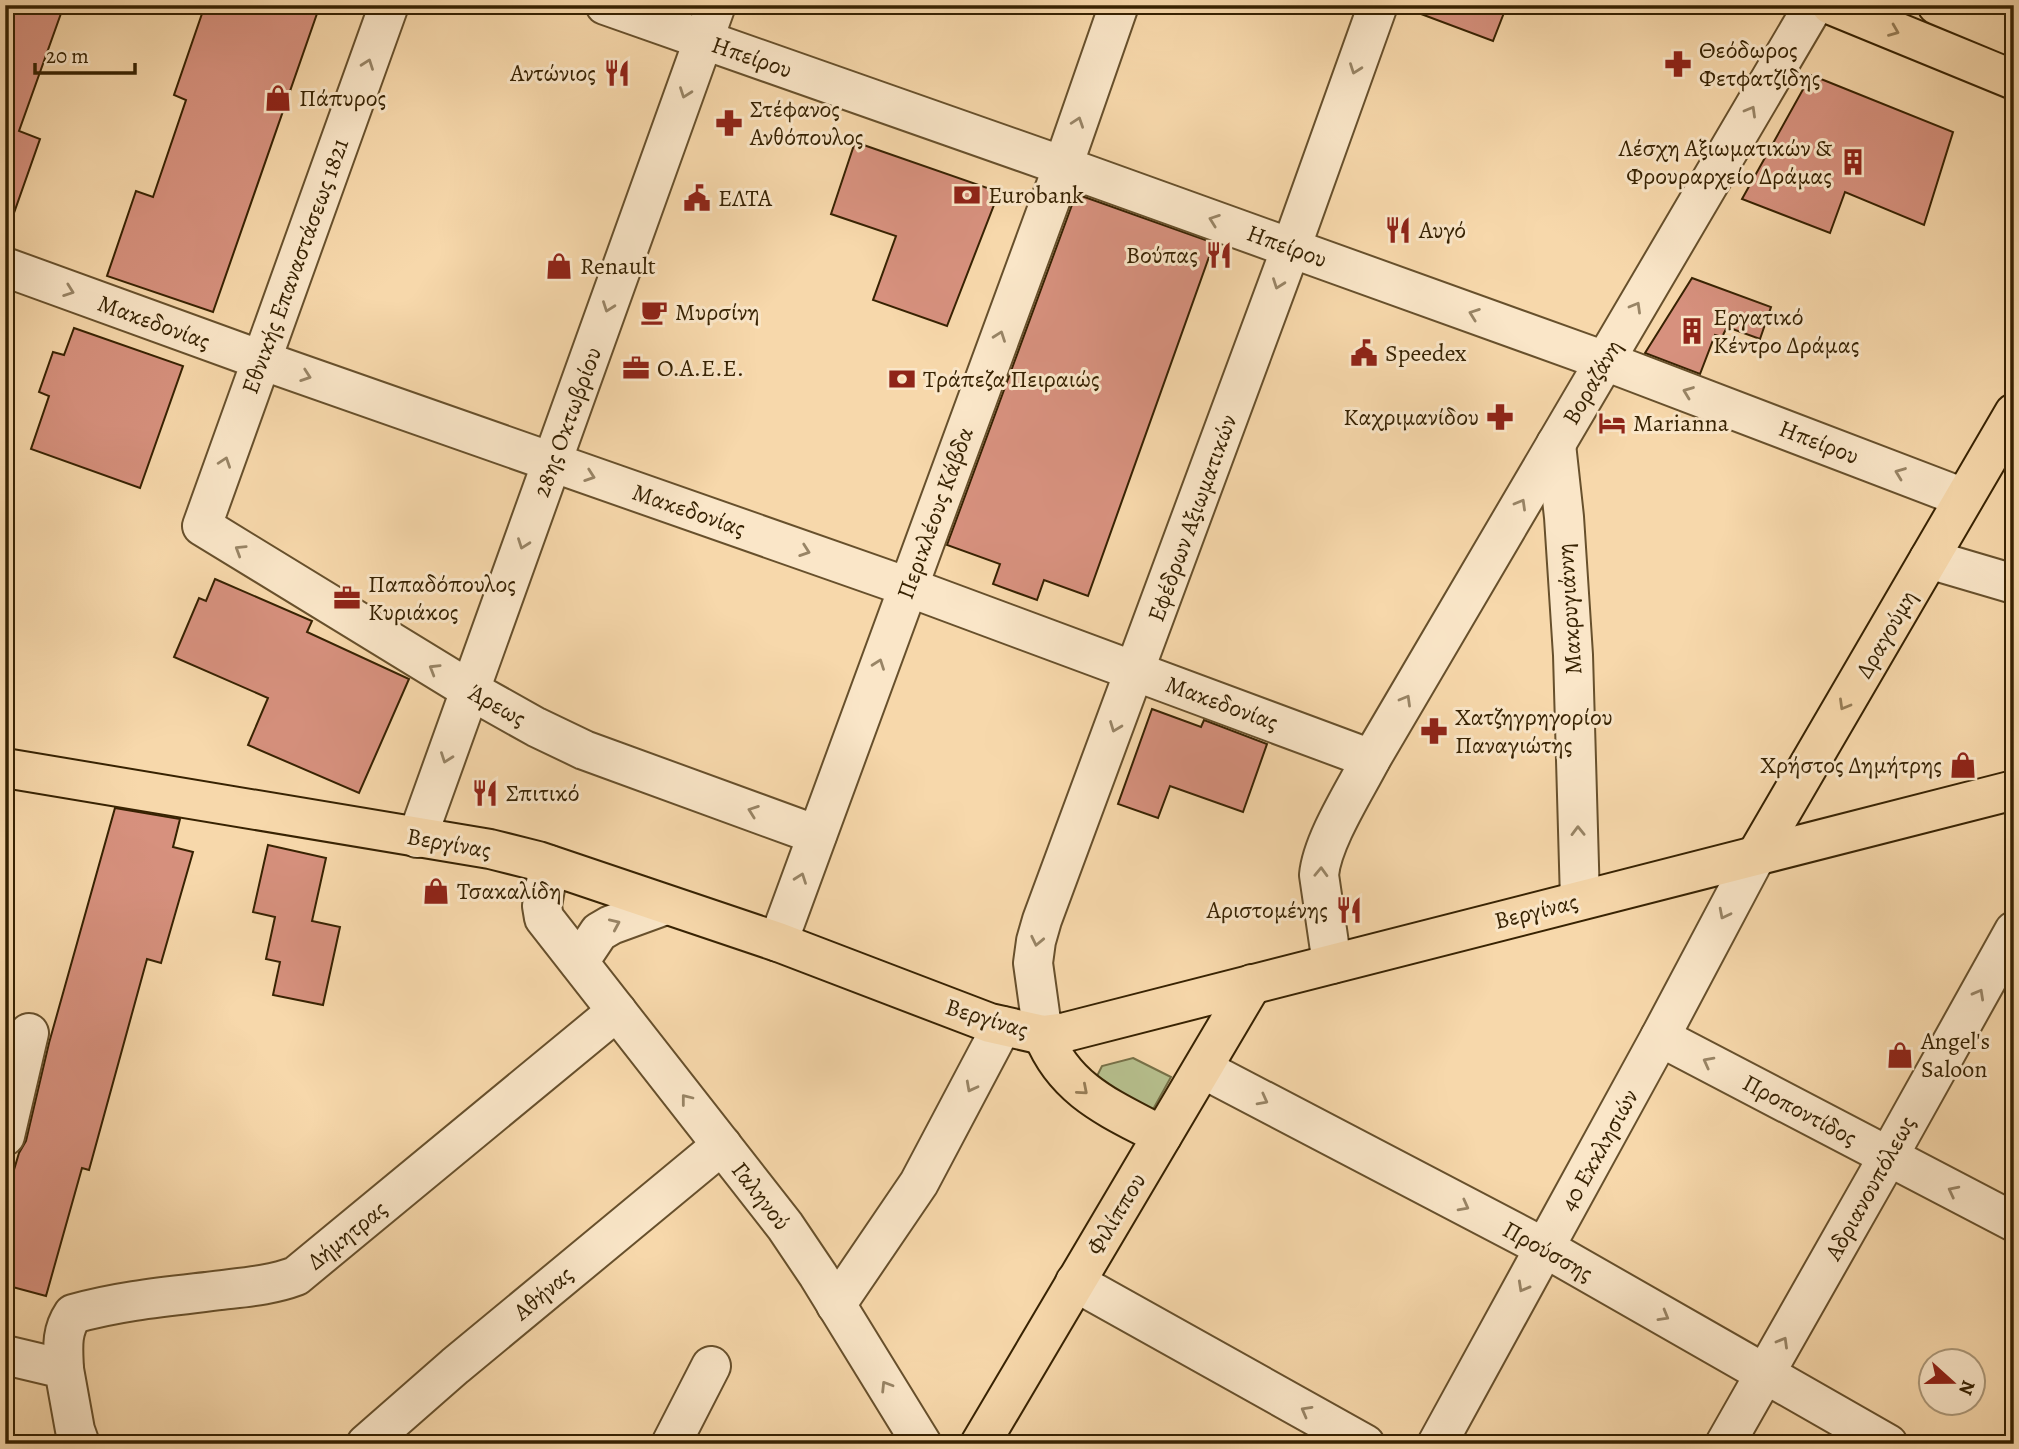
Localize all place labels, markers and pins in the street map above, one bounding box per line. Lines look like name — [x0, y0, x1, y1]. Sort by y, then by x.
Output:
place label: Θεόδωρος Φετφατζίδης — [1699, 34, 1820, 94]
pharmacy icon: Θεόδωρος Φετφατζίδης — [1663, 49, 1693, 79]
place label: Αντώνιος — [509, 57, 596, 89]
restaurant icon: Αντώνιος — [602, 58, 632, 88]
place label: Πάπυρος — [299, 82, 386, 114]
shop icon: Πάπυρος — [263, 83, 293, 113]
place label: Στέφανος Ανθόπουλος — [749, 93, 863, 153]
pharmacy icon: Στέφανος Ανθόπουλος — [714, 108, 744, 138]
place label: Λέσχη Αξιωματικών & Φρουραρχείο Δράμας — [1618, 132, 1832, 192]
building icon: Λέσχη Αξιωματικών & Φρουραρχείο Δράμας — [1838, 147, 1868, 177]
place label: Eurobank — [988, 179, 1084, 211]
bank icon: Eurobank — [952, 180, 982, 210]
place label: ΕΛΤΑ — [718, 182, 773, 214]
public building icon: ΕΛΤΑ — [682, 183, 712, 213]
place label: Αυγό — [1418, 214, 1466, 246]
restaurant icon: Αυγό — [1383, 215, 1413, 245]
place label: Βούπας — [1126, 239, 1198, 271]
restaurant icon: Βούπας — [1204, 240, 1234, 270]
place label: Renault — [580, 250, 656, 282]
shop icon: Renault — [544, 251, 574, 281]
place label: Μυρσίνη — [675, 296, 760, 328]
cafe icon: Μυρσίνη — [639, 297, 669, 327]
place label: Εργατικό Κέντρο Δράμας — [1713, 301, 1859, 361]
building icon: Εργατικό Κέντρο Δράμας — [1677, 316, 1707, 346]
place label: Speedex — [1385, 337, 1467, 369]
public building icon: Speedex — [1349, 338, 1379, 368]
place label: Ο.Α.Ε.Ε. — [657, 352, 744, 384]
office icon: Ο.Α.Ε.Ε. — [621, 353, 651, 383]
place label: Τράπεζα Πειραιώς — [923, 363, 1100, 395]
bank icon: Τράπεζα Πειραιώς — [887, 364, 917, 394]
place label: Καχριμανίδου — [1343, 401, 1479, 433]
pharmacy icon: Καχριμανίδου — [1485, 402, 1515, 432]
place label: Marianna — [1633, 407, 1730, 439]
hotel icon: Marianna — [1597, 408, 1627, 438]
place label: Παπαδόπουλος Κυριάκος — [368, 568, 516, 628]
office icon: Παπαδόπουλος Κυριάκος — [332, 583, 362, 613]
place label: Χατζηγρηγορίου Παναγιώτης — [1455, 701, 1613, 761]
pharmacy icon: Χατζηγρηγορίου Παναγιώτης — [1419, 716, 1449, 746]
place label: Χρήστος Δημήτρης — [1760, 749, 1942, 781]
shop icon: Χρήστος Δημήτρης — [1948, 750, 1978, 780]
place label: Σπιτικό — [506, 777, 580, 809]
restaurant icon: Σπιτικό — [470, 778, 500, 808]
place label: Τσακαλίδη — [457, 875, 562, 907]
shop icon: Τσακαλίδη — [421, 876, 451, 906]
place label: Αριστομένης — [1206, 894, 1328, 926]
restaurant icon: Αριστομένης — [1334, 895, 1364, 925]
place label: Angel's Saloon — [1920, 1025, 1990, 1085]
shop icon: Angel's Saloon — [1885, 1040, 1915, 1070]

